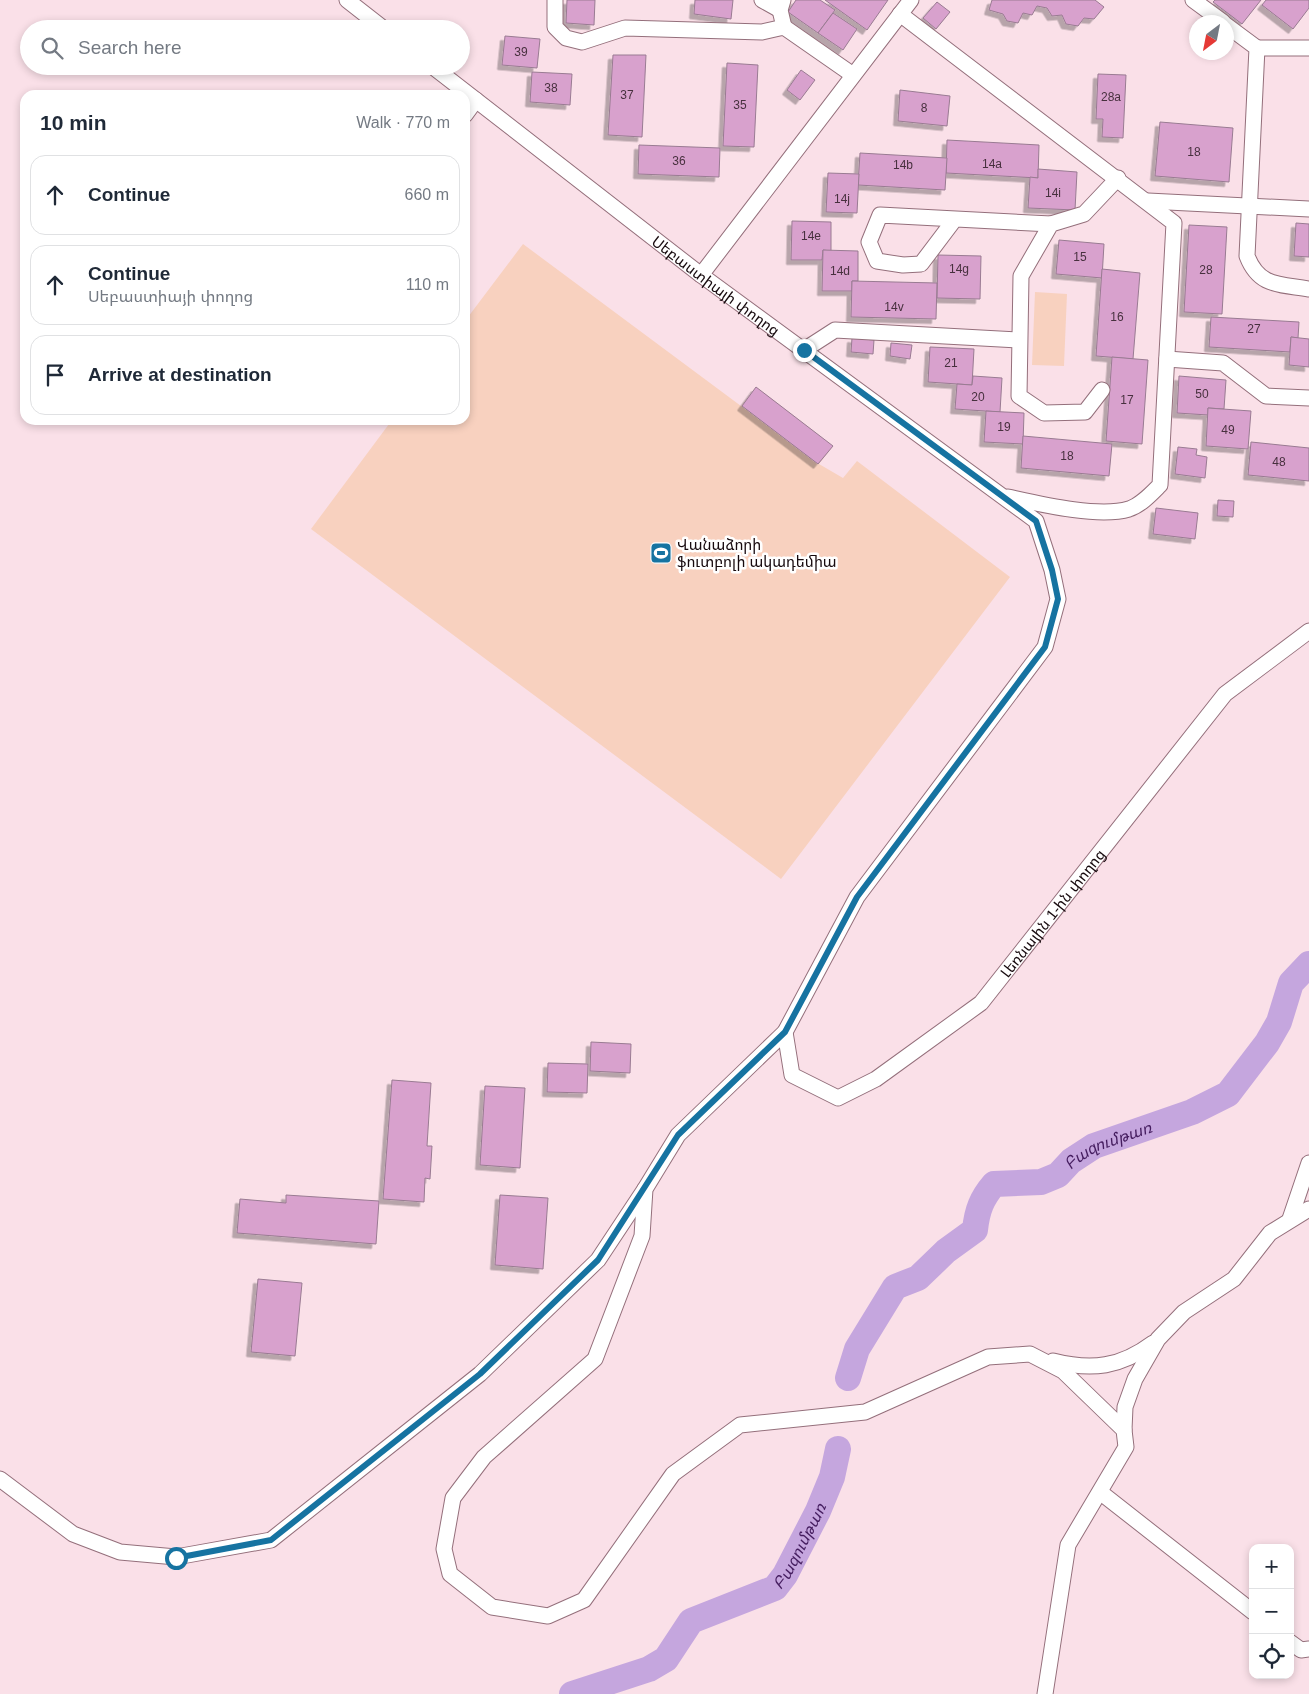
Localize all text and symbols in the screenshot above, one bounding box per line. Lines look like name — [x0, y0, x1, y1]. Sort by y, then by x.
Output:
north arrow — [1189, 15, 1234, 60]
search box — [20, 20, 470, 75]
icon: search — [38, 34, 66, 62]
text: Search here — [78, 37, 182, 58]
house number: 39 — [514, 45, 528, 59]
house number: 38 — [544, 81, 558, 95]
house number: 37 — [620, 88, 634, 102]
house number: 28a — [1101, 90, 1121, 104]
house number: 35 — [733, 98, 747, 112]
house number: 8 — [921, 101, 928, 115]
text: 10 min — [40, 111, 107, 134]
text: Walk · 770 m — [356, 114, 450, 131]
house number: 18 — [1187, 145, 1201, 159]
house number: 36 — [672, 154, 686, 168]
house number: 14a — [982, 157, 1002, 171]
house number: 14b — [893, 158, 913, 172]
icon: ahead — [41, 181, 69, 209]
text: Continue — [88, 184, 170, 205]
text: 660 m — [405, 186, 449, 203]
house number: 14i — [1045, 186, 1061, 200]
house number: 14j — [834, 192, 850, 206]
house number: 14e — [801, 229, 821, 243]
street label: Սեբաստիայի փողոց — [649, 232, 783, 339]
house number: 15 — [1073, 250, 1087, 264]
house number: 14g — [949, 262, 969, 276]
text: Continue — [88, 263, 170, 284]
house number: 28 — [1199, 263, 1213, 277]
house number: 14d — [830, 264, 850, 278]
icon: ahead — [41, 271, 69, 299]
text: 110 m — [406, 276, 449, 293]
text: Սեբաստիայի փողոց — [88, 288, 253, 305]
house number: 14v — [884, 300, 904, 314]
house number: 16 — [1110, 310, 1124, 324]
house number: 27 — [1247, 322, 1261, 336]
route end — [793, 339, 816, 362]
house number: 21 — [944, 356, 958, 370]
icon: arrive — [41, 361, 69, 389]
text: Arrive at destination — [88, 364, 272, 385]
house number: 50 — [1195, 387, 1209, 401]
house number: 20 — [971, 390, 985, 404]
house number: 17 — [1120, 393, 1134, 407]
house number: 19 — [997, 420, 1011, 434]
house number: 49 — [1221, 423, 1235, 437]
house number: 18 — [1060, 449, 1074, 463]
house number: 48 — [1272, 455, 1286, 469]
place label: Վանաձորի ֆուտբոլի ակադեմիա — [677, 536, 837, 571]
sports icon: Վանաձորի ֆուտբոլի ակադեմիա — [649, 541, 673, 565]
street label: Լեռնային 1-ին փողոց — [996, 845, 1109, 980]
water label: Բազումթառ — [1060, 1118, 1155, 1172]
water label: Բազումթառ — [769, 1500, 829, 1592]
map controls — [1249, 1544, 1294, 1679]
button: + — [1249, 1544, 1294, 1589]
route start — [165, 1547, 188, 1570]
button: − — [1249, 1589, 1294, 1634]
button: locate — [1249, 1634, 1294, 1679]

